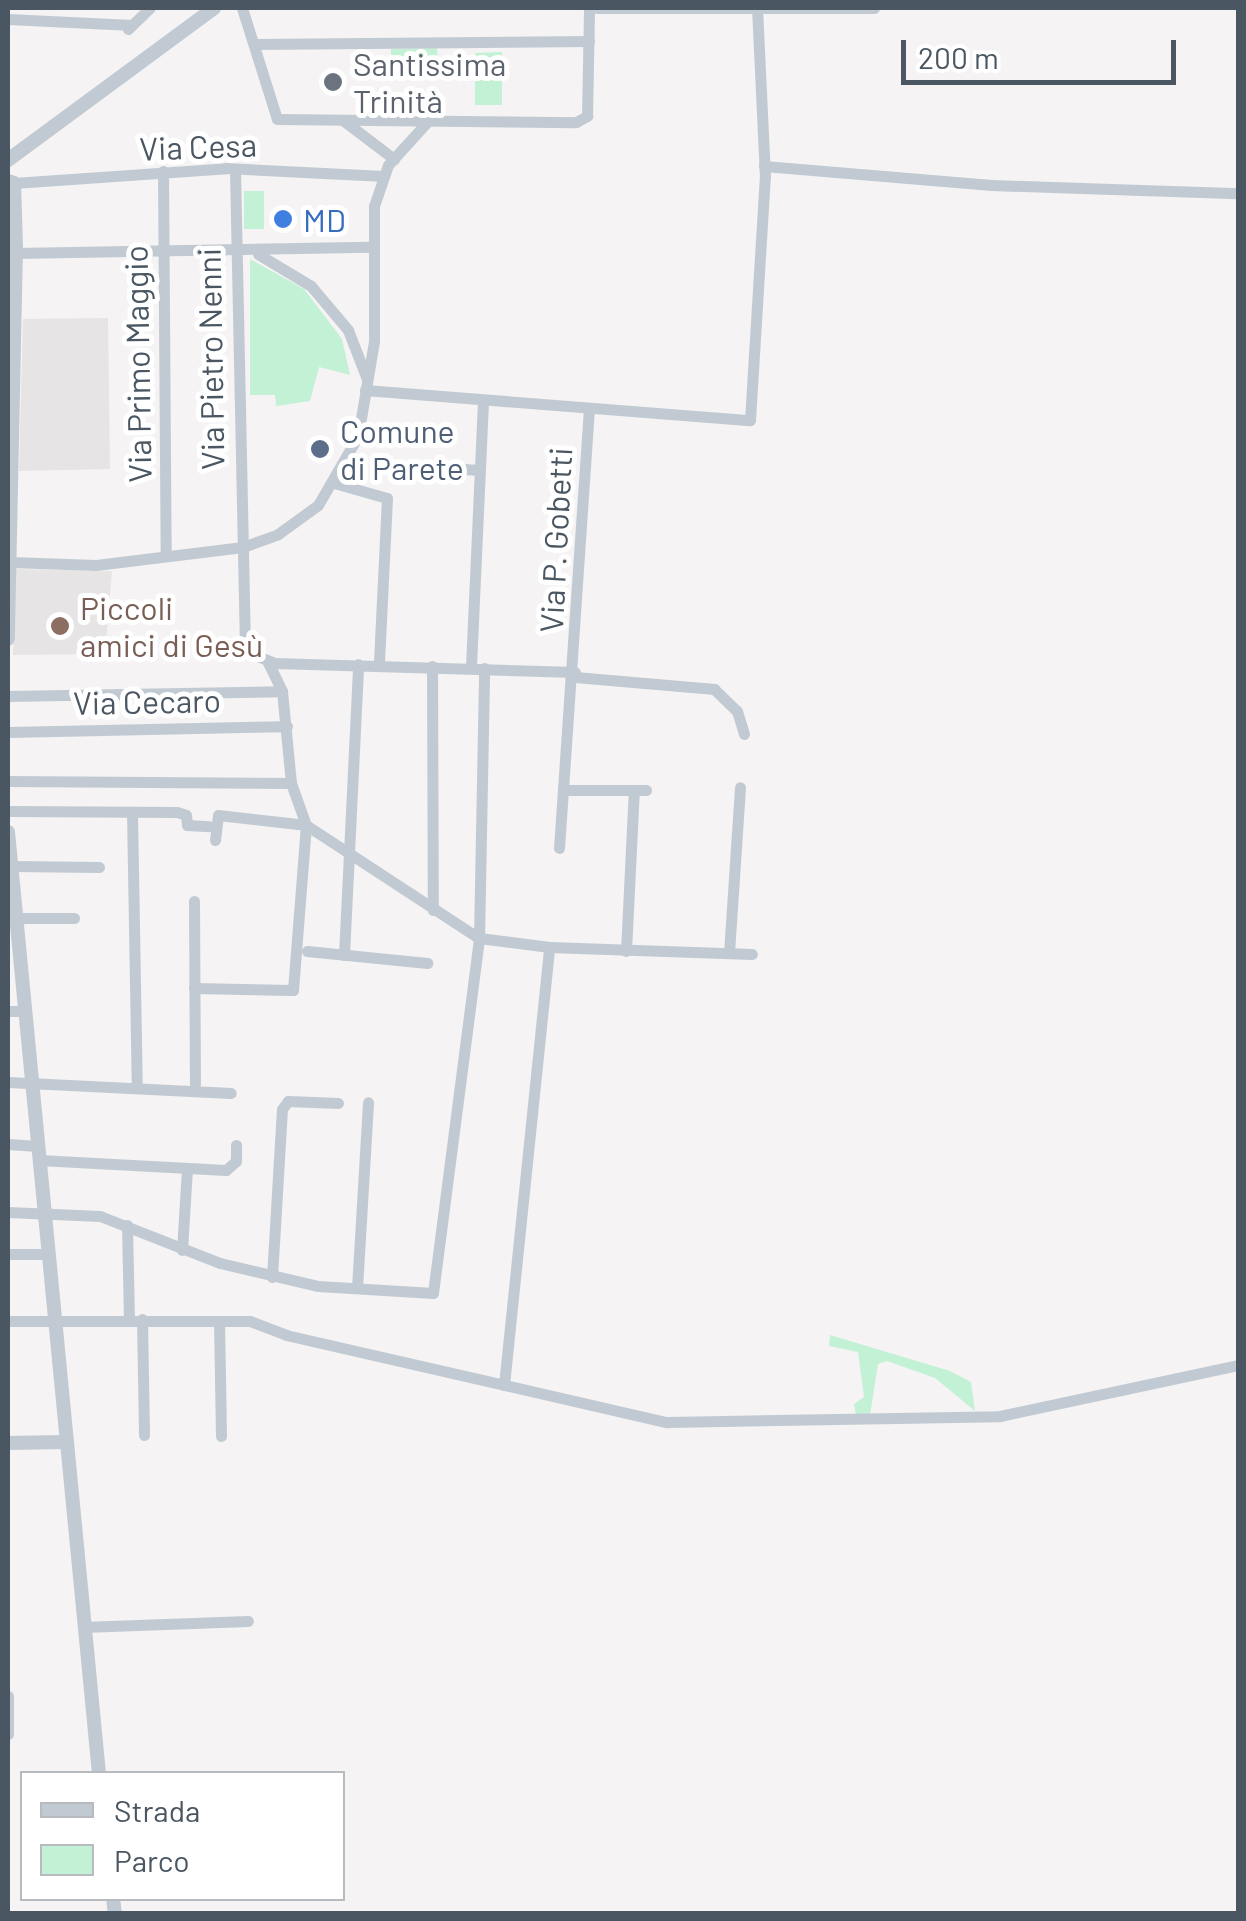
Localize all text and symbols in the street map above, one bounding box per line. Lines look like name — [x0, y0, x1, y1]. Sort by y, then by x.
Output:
scale bar — [906, 20, 1181, 82]
text: 200 m — [918, 39, 999, 75]
place label: Santissima Trinità — [353, 45, 506, 120]
marker: Santissima Trinità — [322, 71, 344, 93]
street label: Via Cesa — [139, 125, 257, 167]
place label: MD — [303, 200, 346, 238]
marker: MD — [272, 208, 294, 230]
street label: Via Primo Maggio — [116, 245, 158, 483]
street label: Via Pietro Nenni — [189, 248, 231, 470]
place label: Comune di Parete — [340, 412, 464, 487]
marker: Comune di Parete — [309, 438, 331, 460]
street label: Via P. Gobetti — [531, 446, 579, 634]
place label: Piccoli amici di Gesù — [80, 589, 263, 664]
marker: Piccoli amici di Gesù — [49, 615, 71, 637]
street label: Via Cecaro — [73, 681, 221, 721]
legend — [20, 1771, 345, 1901]
text: Strada — [114, 1792, 200, 1828]
text: Parco — [114, 1842, 190, 1878]

